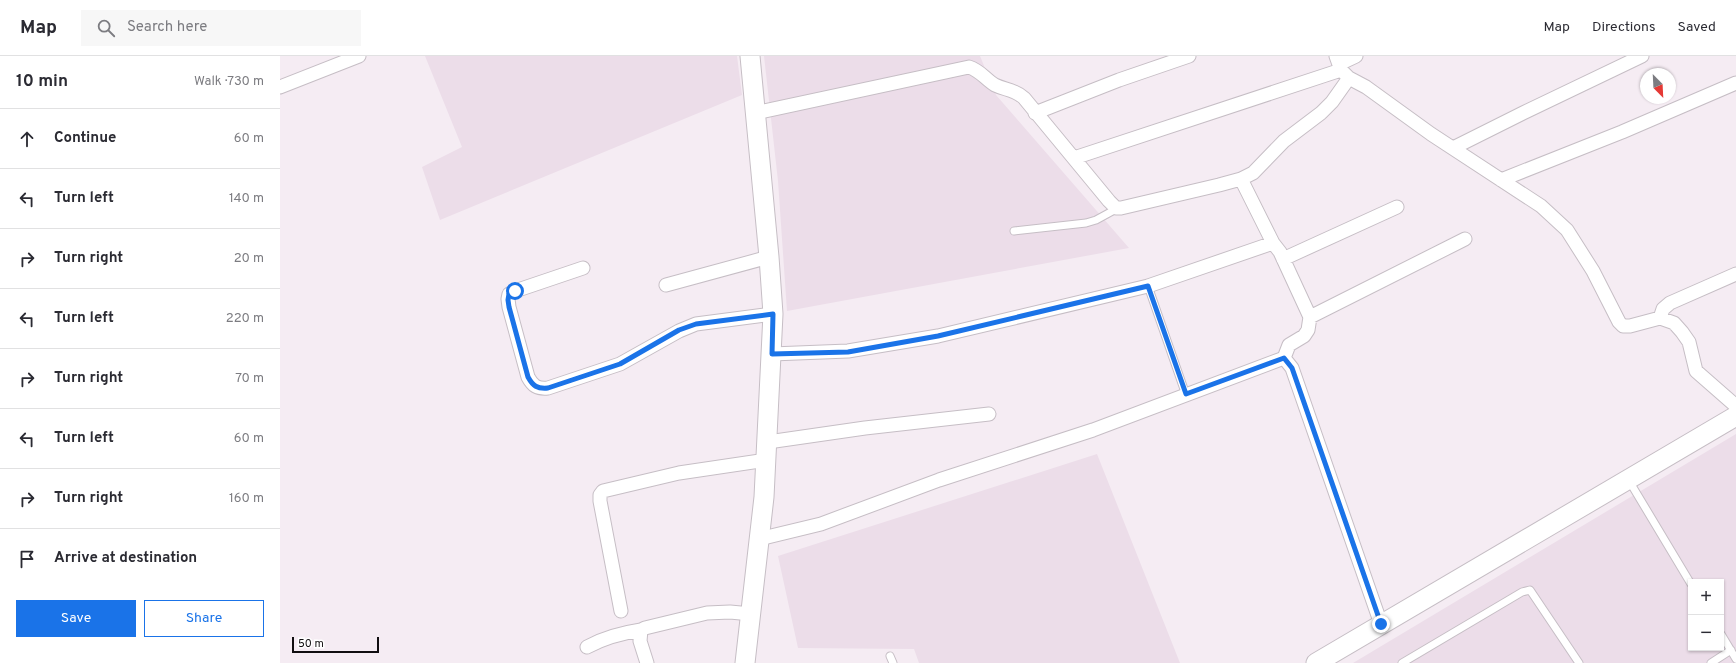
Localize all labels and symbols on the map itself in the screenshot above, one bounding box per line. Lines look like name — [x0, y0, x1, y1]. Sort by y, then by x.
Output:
north arrow — [1640, 68, 1676, 104]
route start — [506, 282, 524, 300]
route end — [1372, 615, 1390, 633]
scale bar — [292, 635, 379, 654]

